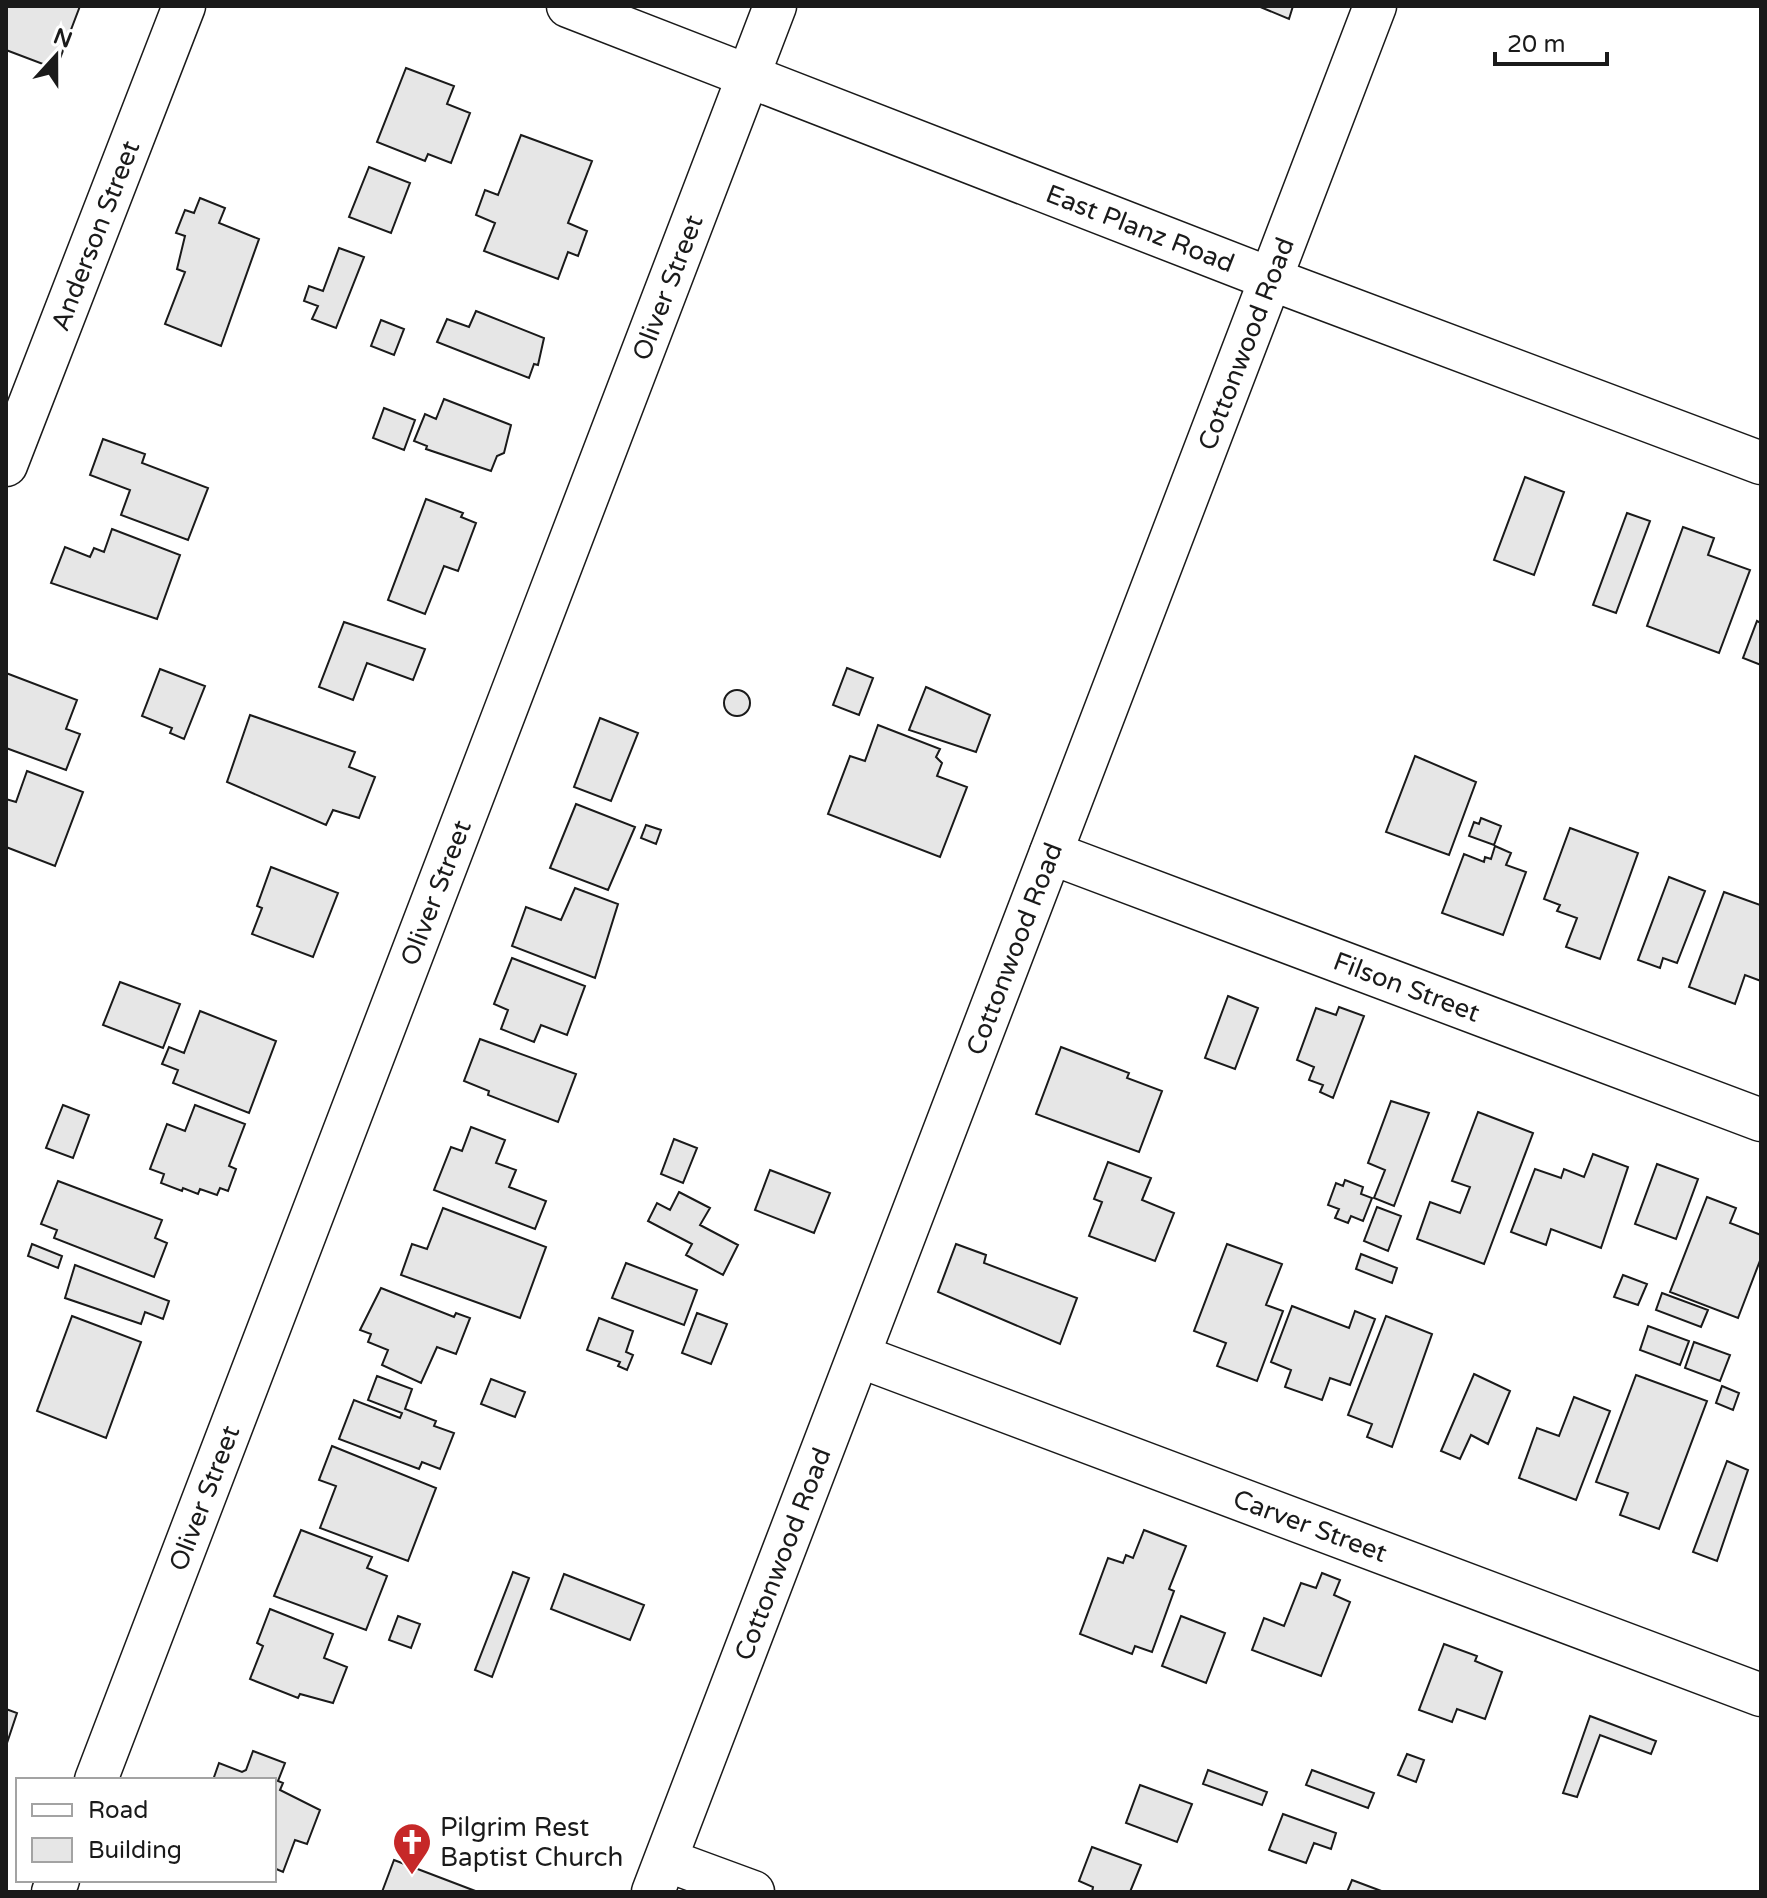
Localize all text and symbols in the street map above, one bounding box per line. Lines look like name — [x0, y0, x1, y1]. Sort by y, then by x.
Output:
north arrow — [16, 16, 96, 96]
scale bar — [1495, 16, 1607, 66]
text: N — [50, 23, 76, 54]
text: 20 m — [1507, 30, 1565, 59]
street label: Anderson Street — [44, 136, 146, 335]
street label: East Planz Road — [1042, 178, 1239, 279]
street label: Oliver Street — [625, 210, 709, 365]
street label: Cottonwood Road — [1191, 233, 1300, 454]
street label: Oliver Street — [394, 816, 477, 970]
street label: Cottonwood Road — [959, 838, 1069, 1059]
street label: Filson Street — [1329, 945, 1484, 1028]
street label: Oliver Street — [162, 1421, 246, 1575]
street label: Cottonwood Road — [728, 1443, 837, 1665]
street label: Carver Street — [1229, 1483, 1392, 1569]
legend — [16, 1778, 276, 1882]
text: Road — [88, 1796, 148, 1825]
place label: Pilgrim Rest Baptist Church — [440, 1812, 623, 1873]
church icon: Pilgrim Rest Baptist Church — [391, 1821, 433, 1876]
text: Building — [88, 1836, 182, 1865]

